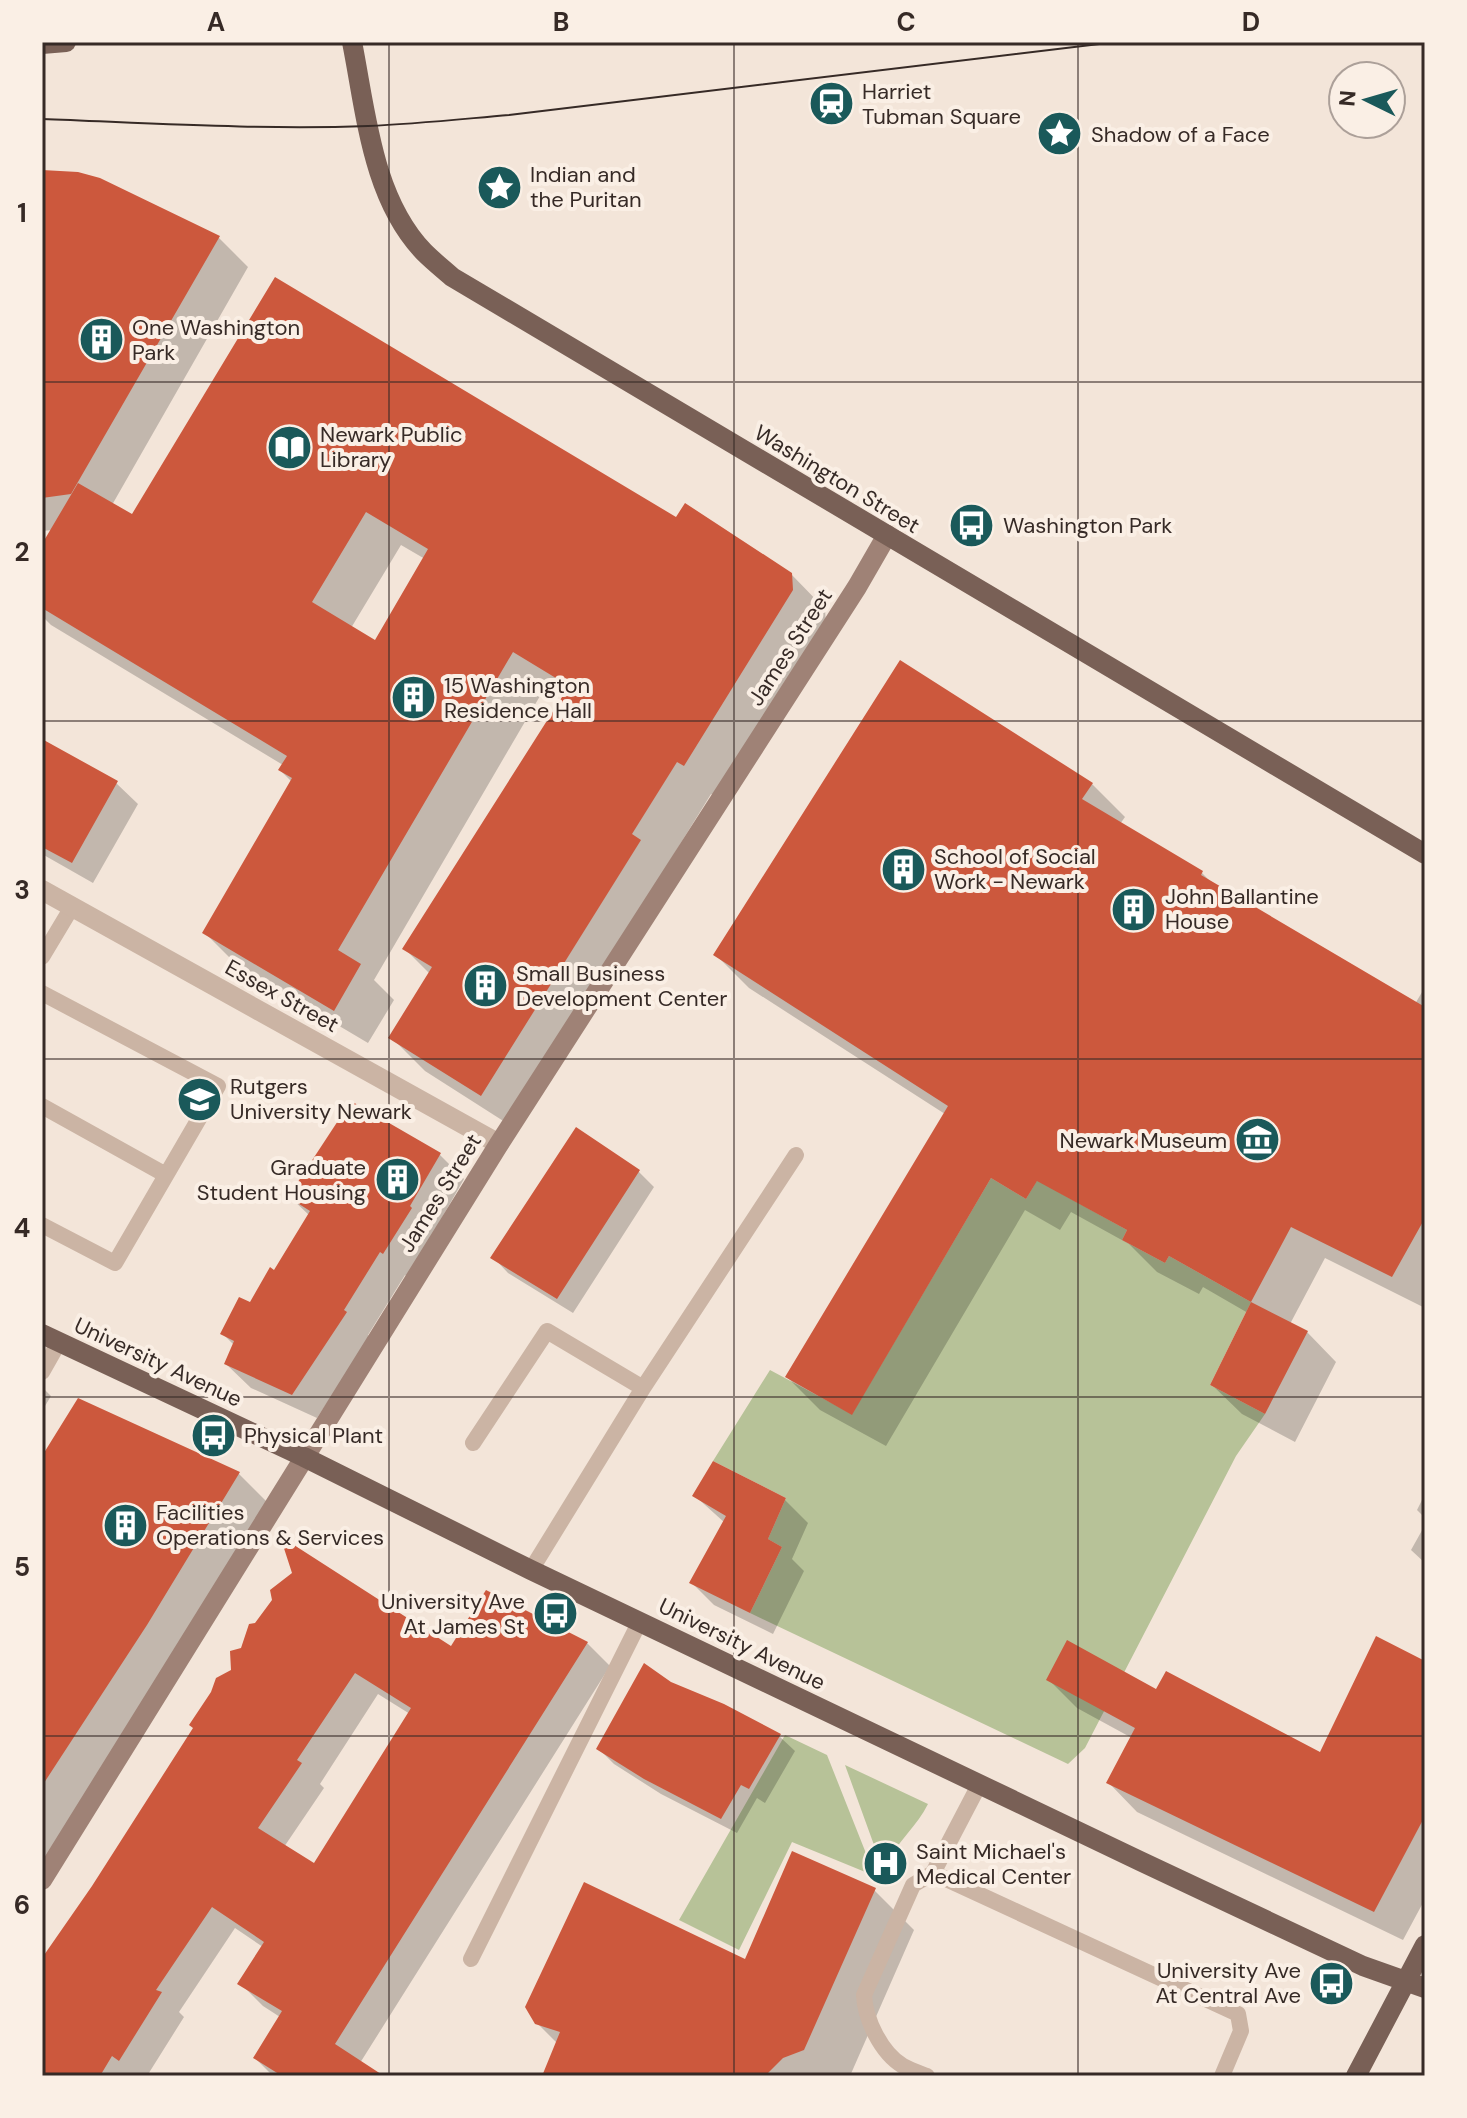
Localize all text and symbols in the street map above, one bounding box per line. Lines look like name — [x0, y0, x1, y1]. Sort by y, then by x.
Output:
text: A — [207, 5, 225, 39]
text: B — [553, 5, 569, 39]
text: C — [896, 5, 916, 39]
text: D — [1242, 5, 1260, 39]
north arrow — [1327, 60, 1407, 140]
place label: Harriet Tubman Square — [862, 77, 1021, 131]
station icon: Harriet Tubman Square — [807, 80, 855, 128]
text: N — [1332, 89, 1363, 108]
place icon: Shadow of a Face — [1036, 110, 1084, 158]
place label: Shadow of a Face — [1091, 120, 1270, 149]
place label: Indian and the Puritan — [530, 160, 642, 214]
place icon: Indian and the Puritan — [475, 163, 523, 211]
text: 1 — [17, 196, 27, 230]
place label: One Washington Park — [132, 313, 300, 367]
building icon: One Washington Park — [77, 316, 125, 364]
street label: Washington Street — [749, 418, 925, 540]
place label: Newark Public Library — [320, 420, 463, 474]
library icon: Newark Public Library — [265, 423, 313, 471]
bus stop icon: Washington Park — [948, 501, 996, 549]
place label: Washington Park — [1003, 511, 1172, 540]
text: 2 — [14, 535, 30, 569]
street label: James Street — [741, 583, 839, 711]
place label: 15 Washington Residence Hall — [444, 671, 592, 725]
building icon: 15 Washington Residence Hall — [389, 674, 437, 722]
place label: School of Social Work - Newark — [934, 842, 1096, 896]
building icon: School of Social Work - Newark — [879, 845, 927, 893]
text: 3 — [14, 873, 30, 907]
place label: John Ballantine House — [1165, 882, 1319, 936]
building icon: John Ballantine House — [1110, 885, 1158, 933]
street label: Essex Street — [220, 953, 344, 1039]
place label: Small Business Development Center — [516, 959, 728, 1013]
building icon: Small Business Development Center — [461, 962, 509, 1010]
place label: Rutgers University Newark — [230, 1072, 412, 1126]
school or university icon: Rutgers University Newark — [175, 1075, 223, 1123]
museum icon: Newark Museum — [1234, 1116, 1282, 1164]
place label: Newark Museum — [1059, 1126, 1227, 1155]
street label: James Street — [392, 1128, 488, 1258]
place label: Graduate Student Housing — [197, 1153, 366, 1207]
building icon: Graduate Student Housing — [373, 1156, 421, 1204]
text: 4 — [14, 1211, 30, 1245]
street label: University Avenue — [69, 1310, 247, 1414]
bus stop icon: Physical Plant — [189, 1411, 237, 1459]
place label: Physical Plant — [244, 1421, 383, 1450]
place label: Facilities Operations & Services — [156, 1498, 384, 1552]
building icon: Facilities Operations & Services — [101, 1501, 149, 1549]
text: 5 — [14, 1550, 30, 1584]
place label: University Ave At James St — [381, 1587, 525, 1641]
bus stop icon: University Ave At James St — [532, 1590, 580, 1638]
street label: University Avenue — [654, 1591, 830, 1697]
place label: Saint Michael's Medical Center — [916, 1837, 1071, 1891]
hospital icon: Saint Michael's Medical Center — [861, 1840, 909, 1888]
text: 6 — [14, 1888, 30, 1922]
place label: University Ave At Central Ave — [1155, 1956, 1301, 2010]
bus stop icon: University Ave At Central Ave — [1308, 1959, 1356, 2007]

